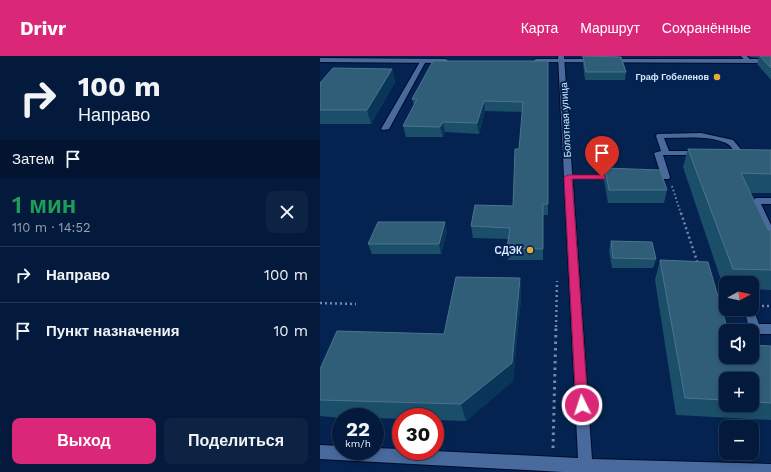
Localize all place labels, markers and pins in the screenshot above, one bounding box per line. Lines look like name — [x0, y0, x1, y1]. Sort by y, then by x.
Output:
place label: Граф Гобеленов — [636, 72, 709, 82]
marker: Граф Гобеленов — [712, 72, 722, 82]
pin — [585, 136, 619, 177]
place label: СДЭК — [495, 245, 523, 256]
marker: СДЭК — [525, 245, 535, 255]

